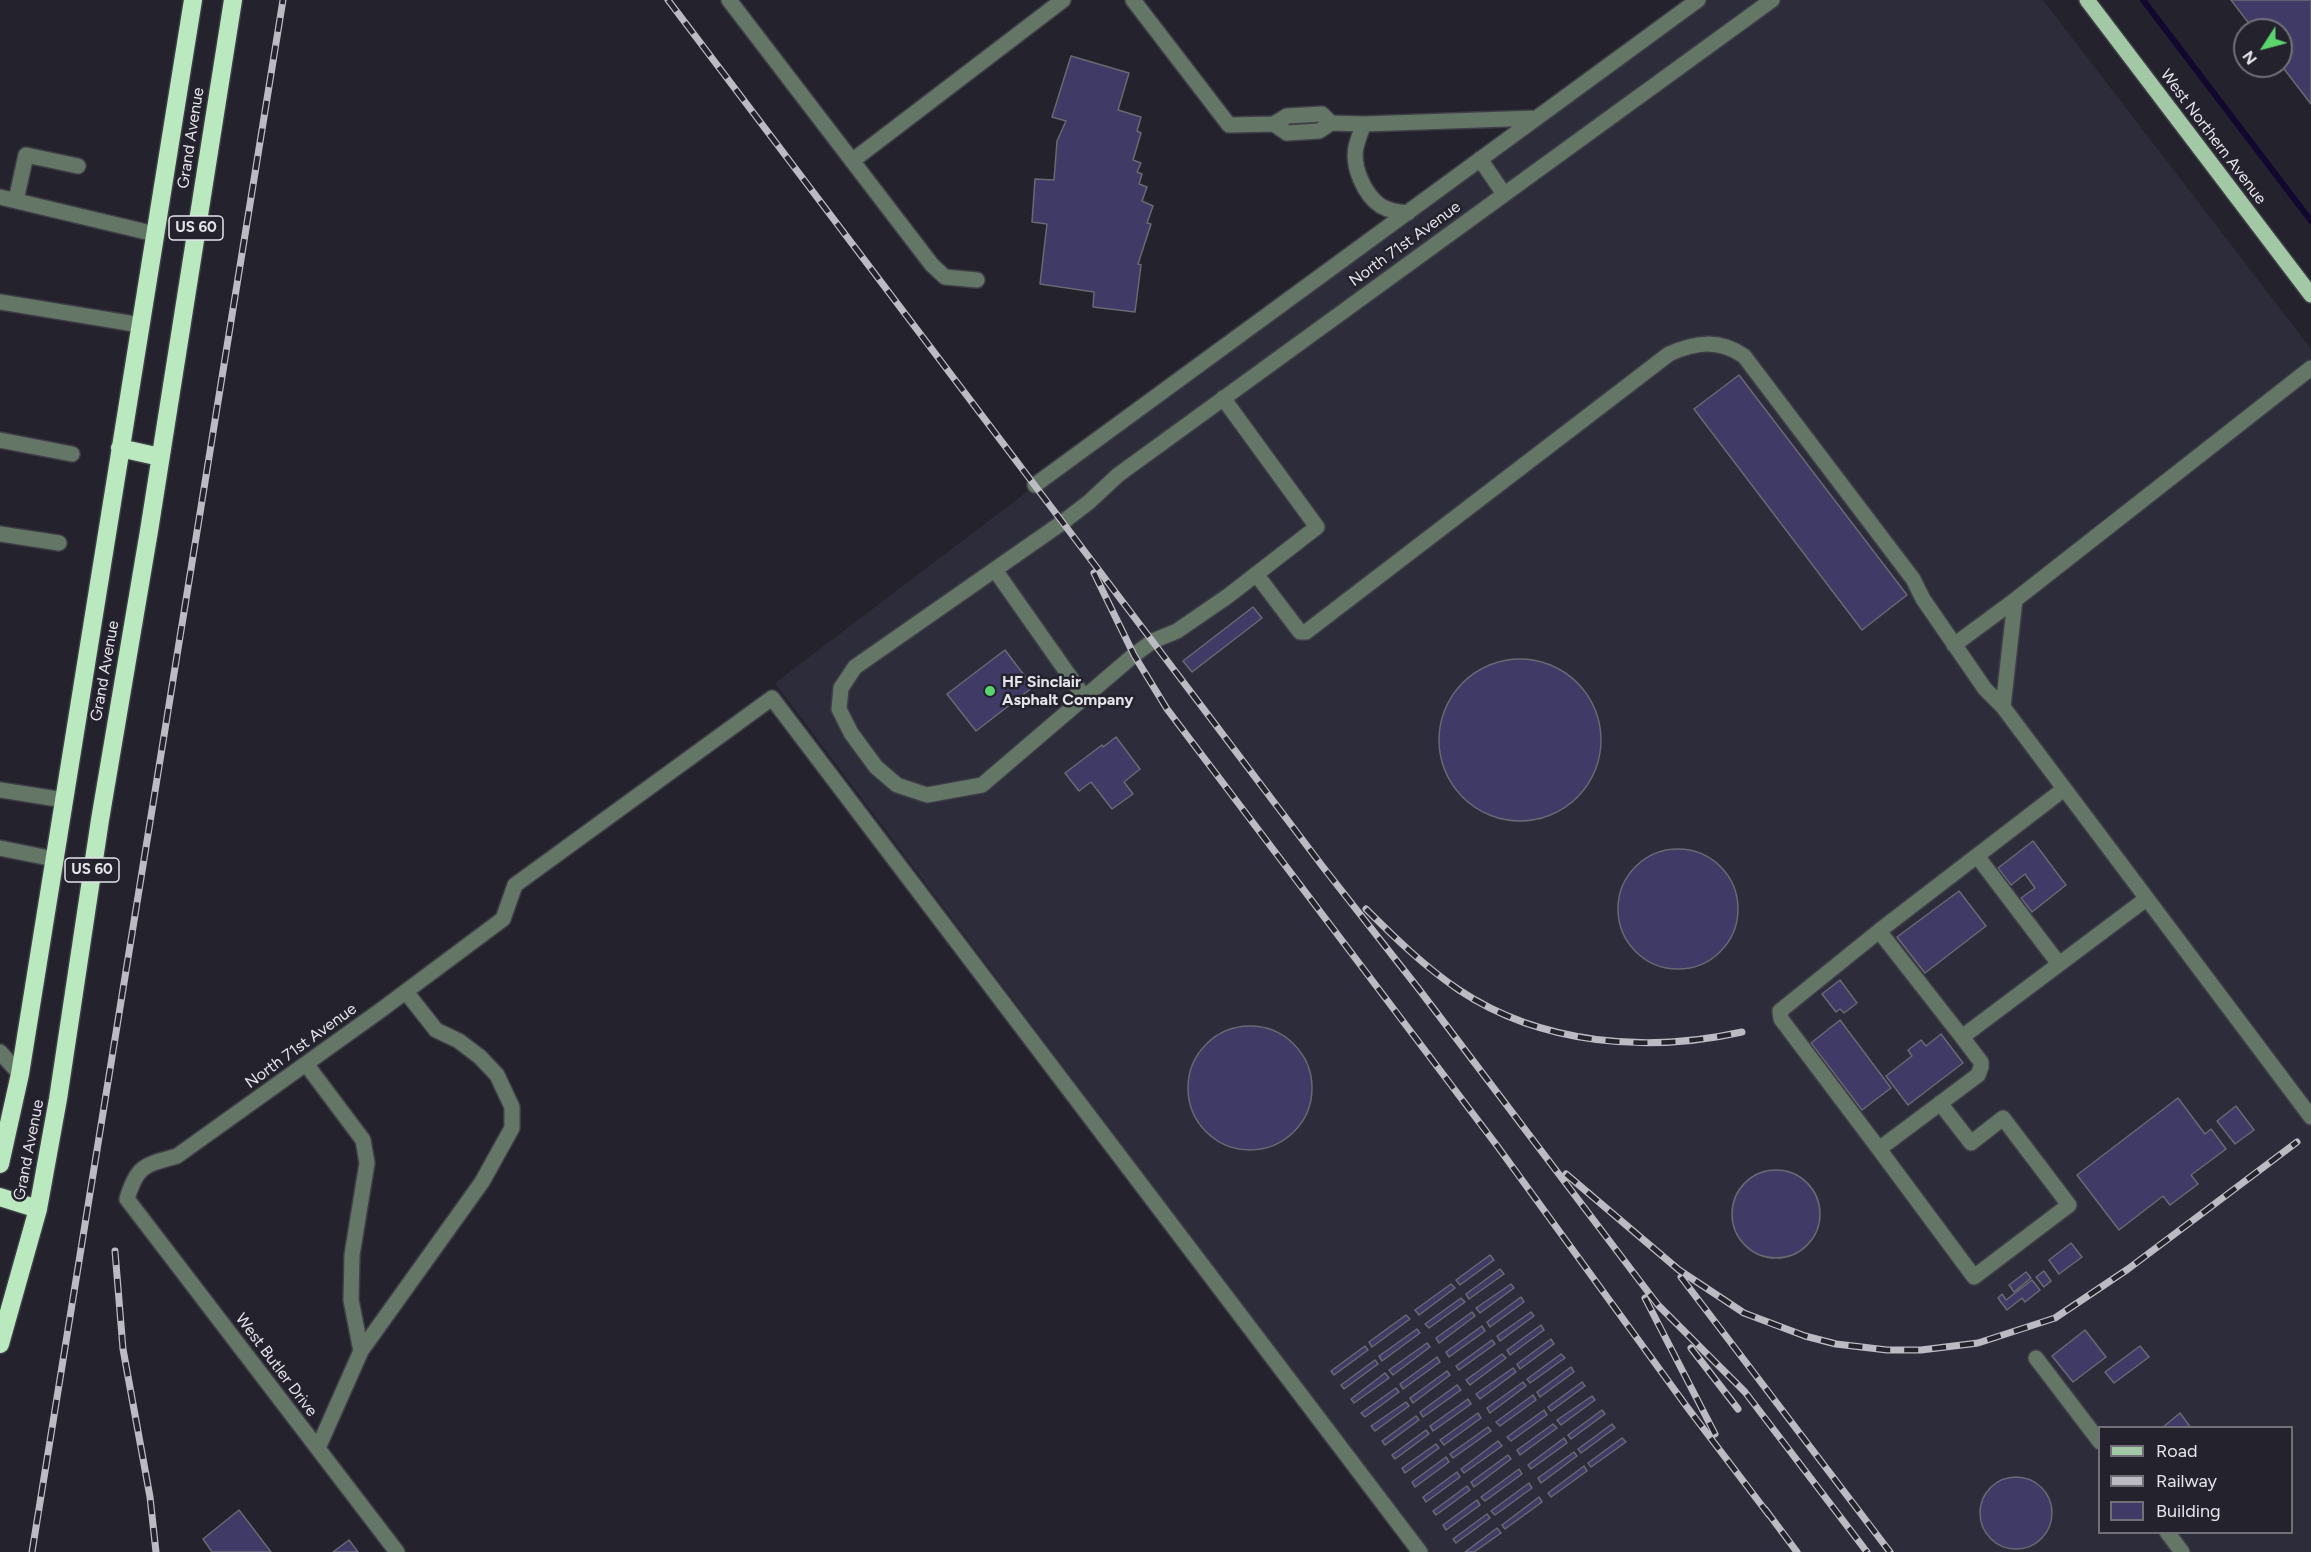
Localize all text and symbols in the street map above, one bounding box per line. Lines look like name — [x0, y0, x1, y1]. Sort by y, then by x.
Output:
north arrow — [2233, 18, 2293, 78]
text: N — [2238, 47, 2261, 68]
street label: West Northern Avenue — [2156, 66, 2270, 208]
street label: Grand Avenue — [174, 86, 208, 190]
street label: North 71st Avenue — [1346, 197, 1464, 291]
road number: US 60 — [169, 216, 223, 240]
street label: Grand Avenue — [87, 619, 123, 723]
place label: HF Sinclair Asphalt Company — [1002, 672, 1133, 710]
marker: HF Sinclair Asphalt Company — [983, 684, 997, 698]
road number: US 60 — [65, 858, 119, 882]
street label: North 71st Avenue — [242, 999, 360, 1093]
street label: Grand Avenue — [10, 1098, 48, 1202]
street label: West Butler Drive — [231, 1310, 321, 1420]
legend — [2098, 1426, 2293, 1534]
text: Road — [2156, 1440, 2197, 1462]
text: Railway — [2156, 1470, 2217, 1492]
text: Building — [2156, 1500, 2221, 1522]

